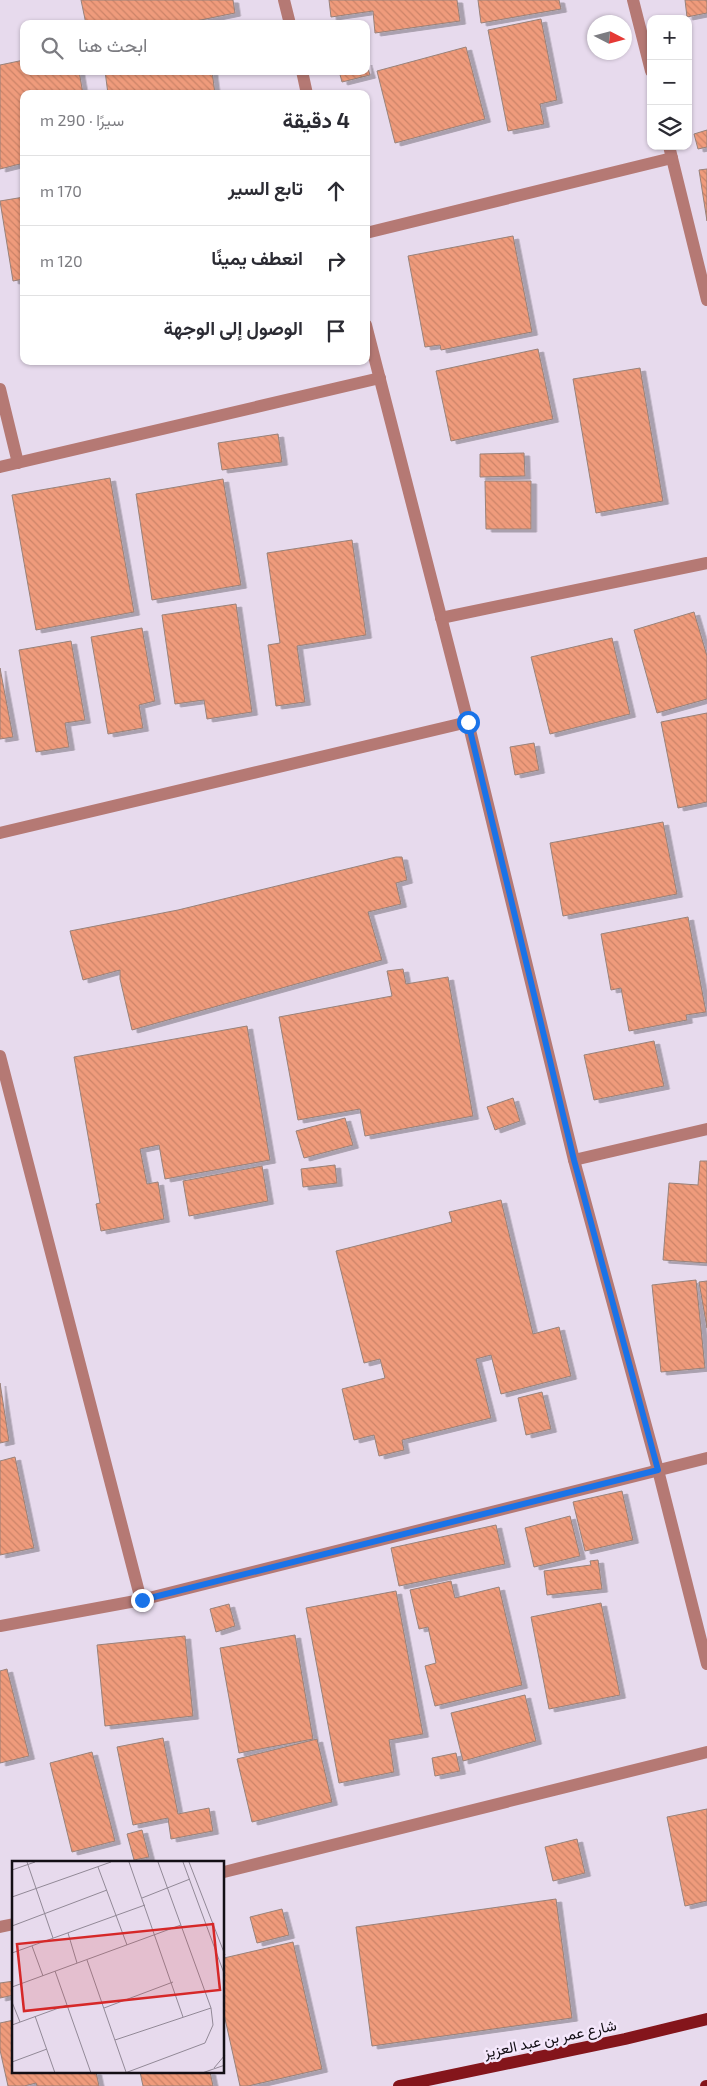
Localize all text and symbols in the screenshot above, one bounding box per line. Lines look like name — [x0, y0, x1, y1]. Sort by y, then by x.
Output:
north arrow — [587, 15, 632, 60]
map controls — [647, 15, 692, 150]
button: + — [647, 15, 692, 60]
search box — [20, 20, 370, 75]
text: ابحث هنا — [78, 33, 147, 56]
icon: search — [38, 34, 66, 62]
button: − — [647, 60, 692, 105]
button: layers — [647, 105, 692, 150]
text: 4 دقيقة — [283, 107, 350, 132]
text: سيرًا · 290 m — [40, 110, 124, 129]
text: تابع السير — [228, 176, 303, 199]
icon: ahead — [322, 177, 350, 205]
text: 170 m — [40, 181, 82, 200]
text: انعطف يمينًا — [211, 246, 303, 269]
icon: right — [322, 247, 350, 275]
text: 120 m — [40, 251, 83, 270]
text: الوصول إلى الوجهة — [163, 316, 303, 339]
icon: arrive — [322, 317, 350, 345]
route start — [457, 711, 480, 734]
route end — [131, 1589, 154, 1612]
inset map — [12, 1861, 225, 2074]
street label: شارع عمر بن عبد العزيز — [481, 2015, 619, 2064]

